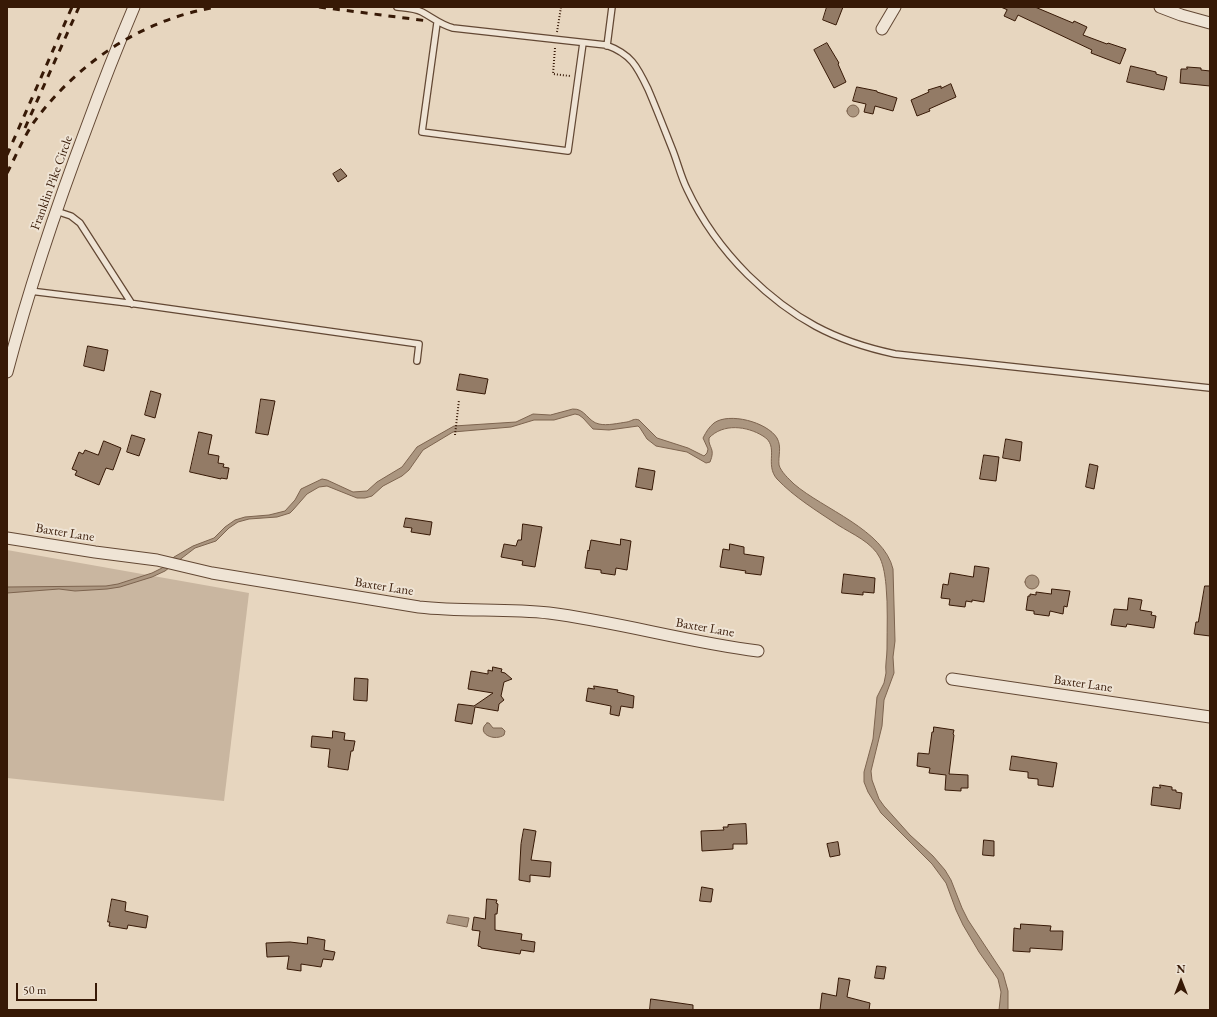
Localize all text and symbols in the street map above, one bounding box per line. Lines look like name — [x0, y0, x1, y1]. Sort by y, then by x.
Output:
street label: Franklin Pike Circle — [28, 134, 76, 232]
street label: Baxter Lane — [35, 521, 95, 545]
street label: Baxter Lane — [354, 575, 414, 599]
street label: Baxter Lane — [674, 615, 736, 641]
street label: Baxter Lane — [1053, 672, 1113, 696]
north arrow — [1161, 961, 1201, 1001]
text: N — [1177, 962, 1185, 976]
scale bar — [18, 975, 99, 1001]
text: 50 m — [23, 982, 46, 998]

